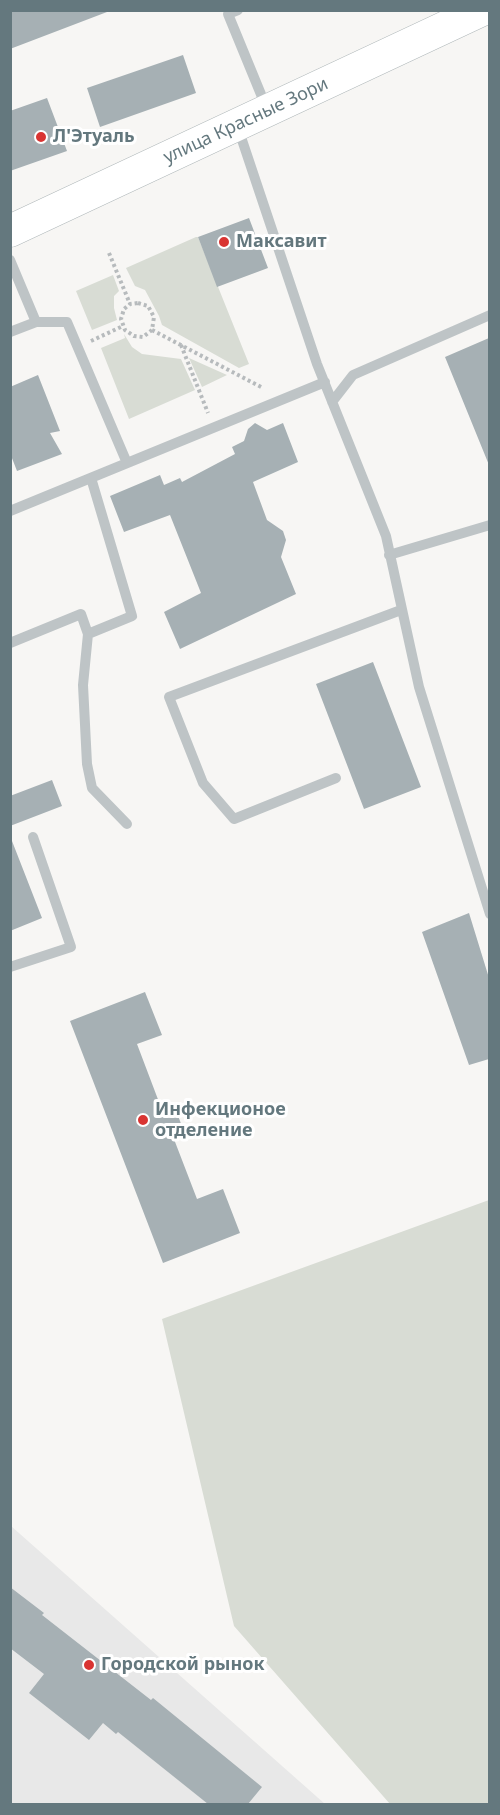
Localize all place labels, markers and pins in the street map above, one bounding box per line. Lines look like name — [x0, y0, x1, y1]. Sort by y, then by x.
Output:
place label: Л'Этуаль — [53, 126, 135, 148]
marker: Л'Этуаль — [34, 130, 48, 144]
place label: Максавит — [236, 231, 327, 253]
marker: Максавит — [217, 235, 231, 249]
place label: Инфекционое отделение — [155, 1099, 286, 1142]
marker: Инфекционое отделение — [136, 1113, 150, 1127]
place label: Городской рынок — [101, 1654, 265, 1676]
marker: Городской рынок — [82, 1658, 96, 1672]

